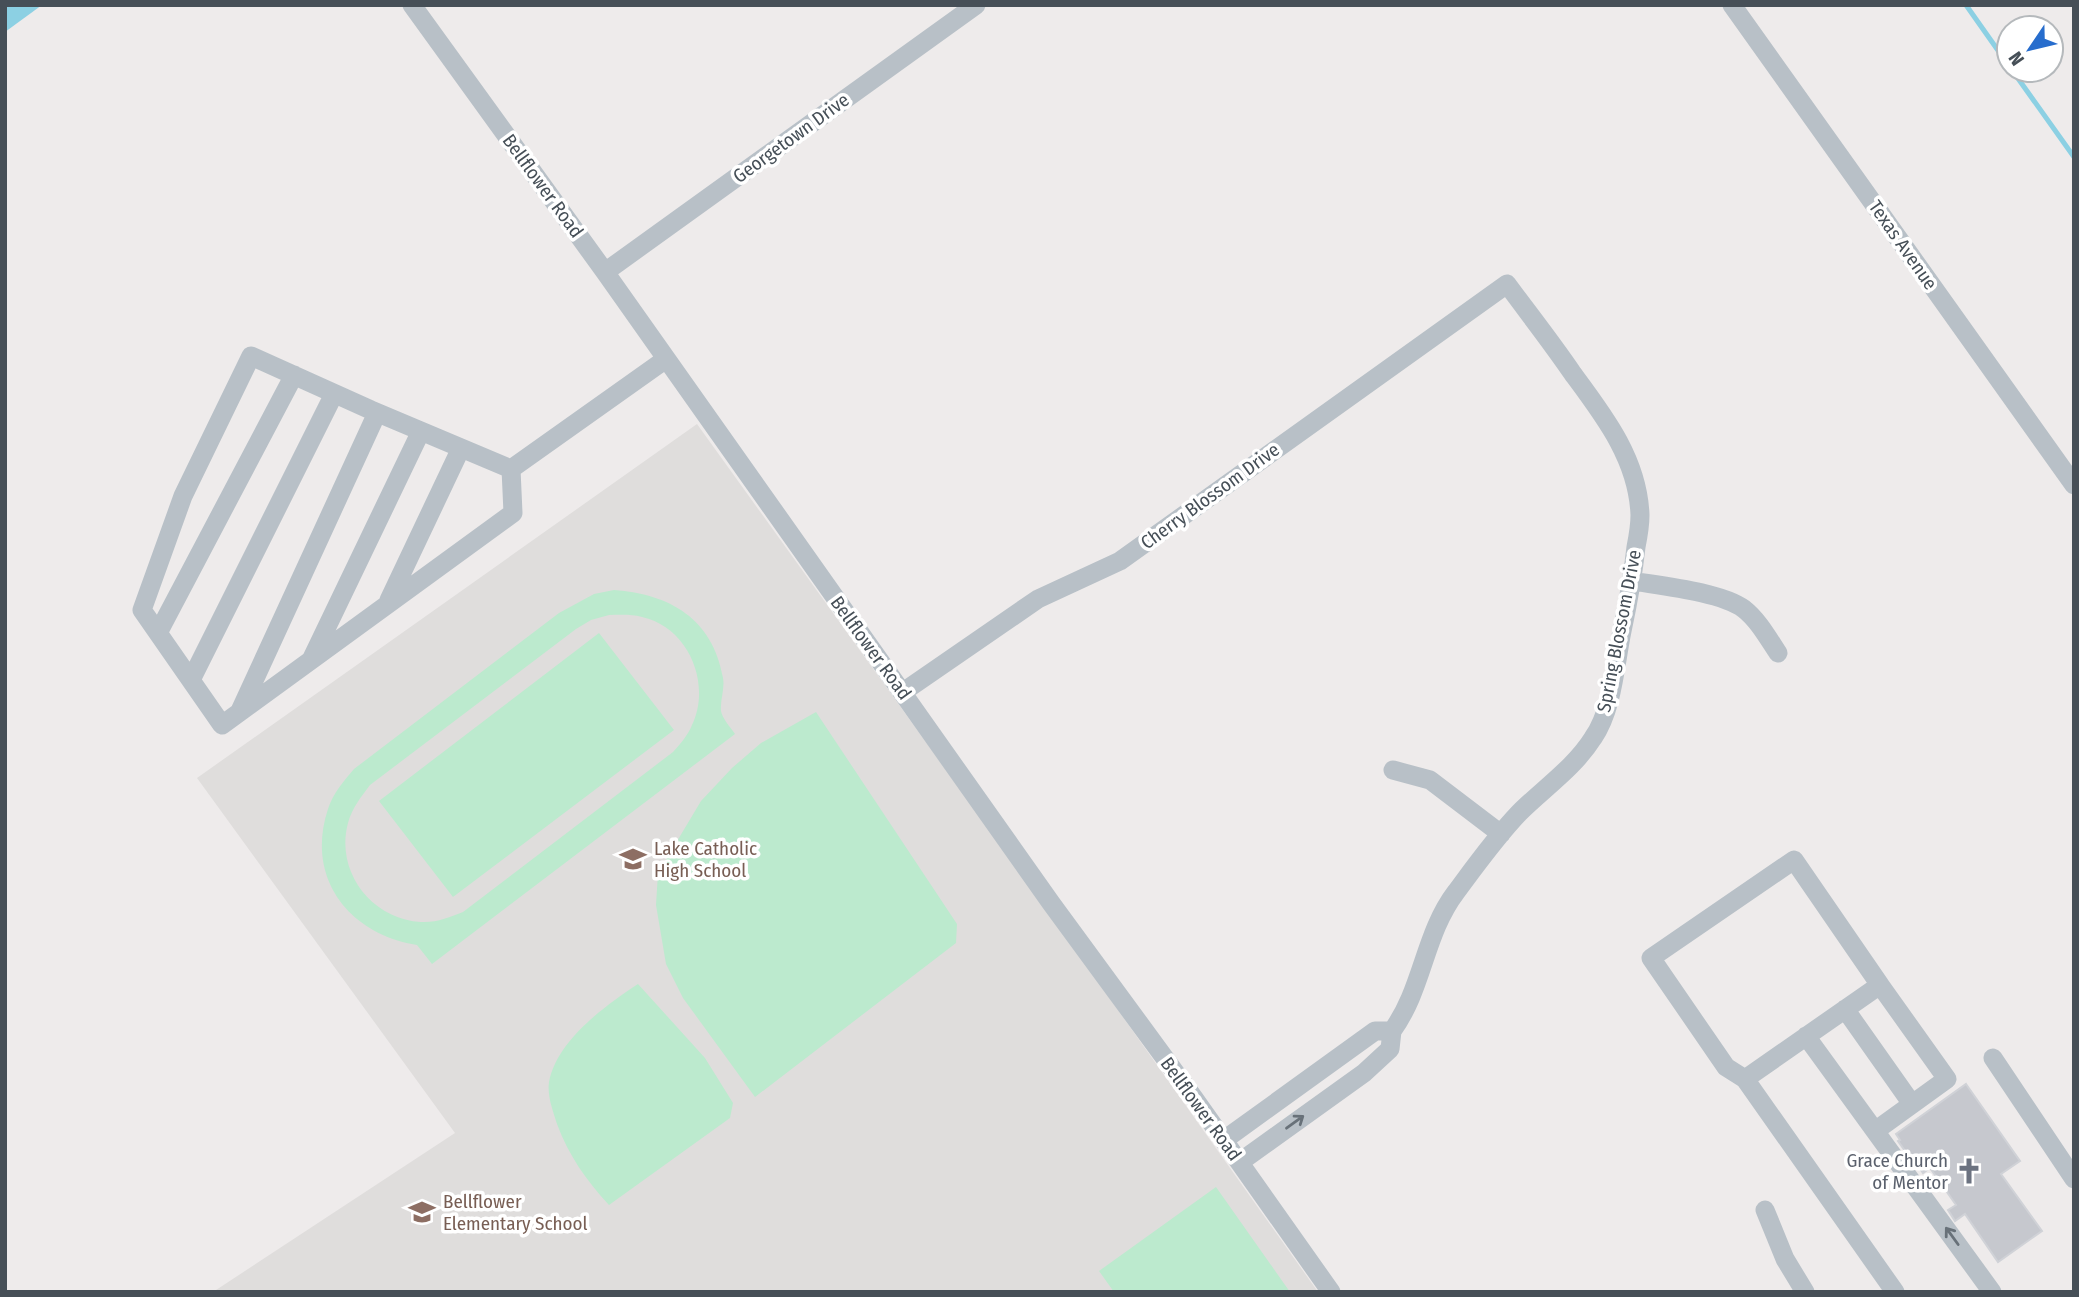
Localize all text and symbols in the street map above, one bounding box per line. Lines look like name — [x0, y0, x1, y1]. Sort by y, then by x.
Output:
north arrow — [1995, 14, 2065, 84]
text: N — [2004, 47, 2029, 70]
street label: Georgetown Drive — [729, 88, 853, 188]
street label: Bellflower Road — [498, 130, 588, 242]
street label: Texas Avenue — [1864, 196, 1942, 294]
street label: Cherry Blossom Drive — [1136, 438, 1284, 554]
street label: Spring Blossom Drive — [1592, 548, 1646, 714]
street label: Bellflower Road — [826, 592, 916, 704]
place label: Lake Catholic High School — [654, 837, 757, 882]
school or university icon: Lake Catholic High School — [618, 844, 648, 874]
street label: Bellflower Road — [1156, 1053, 1246, 1165]
one-way arrow — [1285, 1115, 1304, 1129]
place label: Grace Church of Mentor — [1846, 1149, 1948, 1194]
church icon: Grace Church of Mentor — [1954, 1156, 1984, 1186]
place label: Bellflower Elementary School — [443, 1190, 588, 1235]
school or university icon: Bellflower Elementary School — [407, 1197, 437, 1227]
one-way arrow — [1944, 1228, 1959, 1246]

